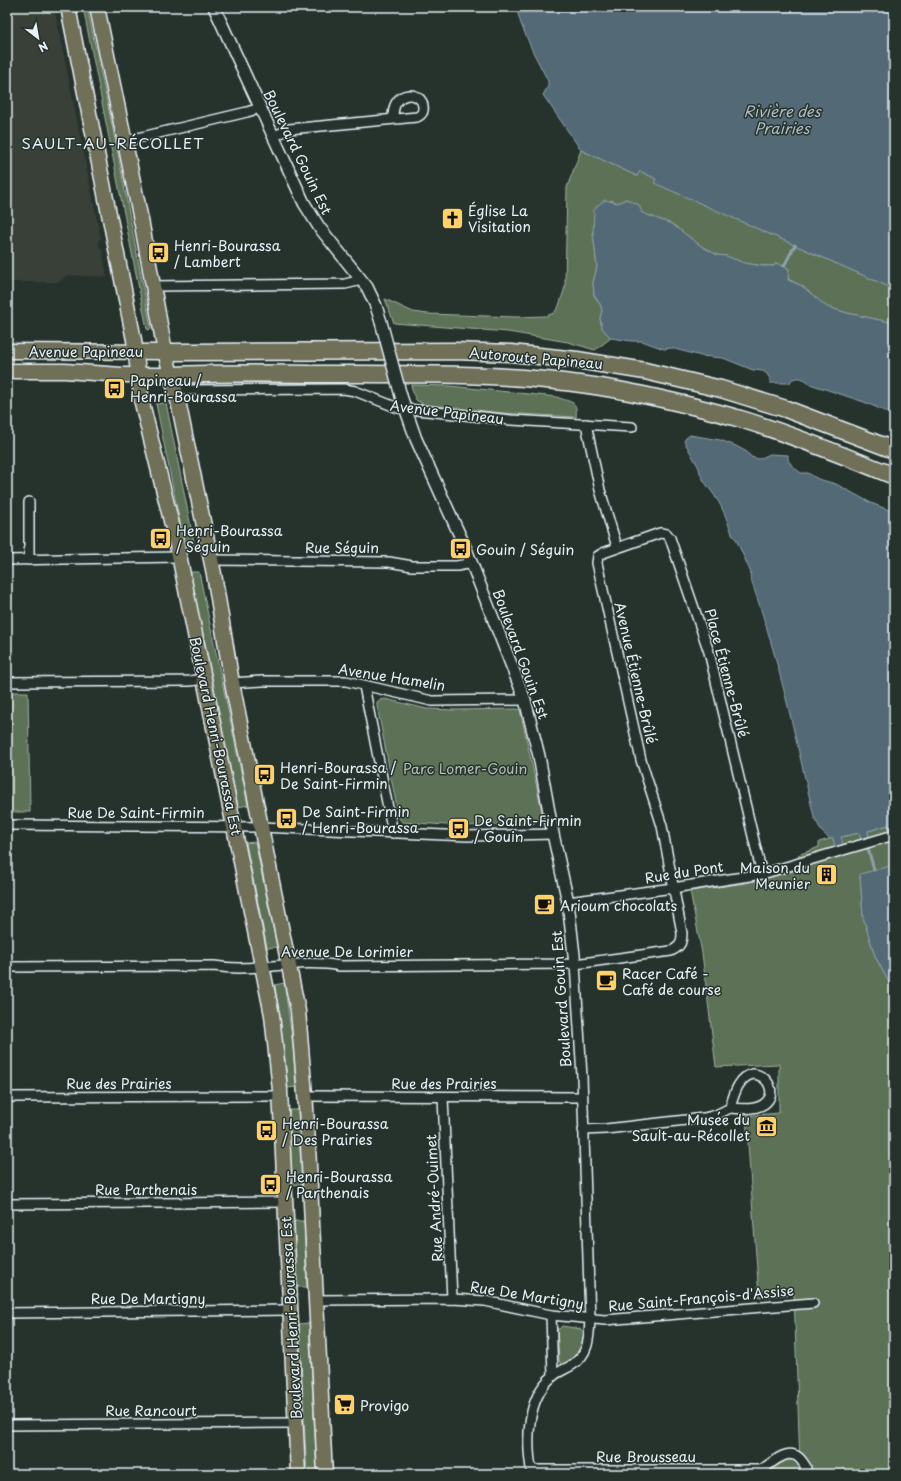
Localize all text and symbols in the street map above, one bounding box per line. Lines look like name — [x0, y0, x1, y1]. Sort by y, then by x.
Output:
north arrow — [18, 18, 58, 58]
text: N — [35, 37, 52, 57]
street label: Boulevard Gouin Est — [259, 86, 337, 218]
water label: Rivière des Prairies — [743, 99, 822, 139]
district label: SAULT-AU-RÉCOLLET — [22, 131, 204, 154]
place label: Église La Visitation — [468, 200, 531, 237]
church icon: Église La Visitation — [440, 205, 466, 231]
place label: Henri-Bourassa / Lambert — [174, 235, 281, 272]
bus stop icon: Henri-Bourassa / Lambert — [146, 240, 172, 266]
street label: Avenue Papineau — [29, 341, 143, 362]
street label: Autoroute Papineau — [468, 342, 604, 374]
place label: Papineau / Henri-Bourassa — [130, 370, 237, 407]
bus stop icon: Papineau / Henri-Bourassa — [102, 375, 128, 401]
street label: Avenue Papineau — [389, 395, 505, 429]
place label: Henri-Bourassa / Séguin — [176, 520, 283, 557]
bus stop icon: Henri-Bourassa / Séguin — [147, 525, 173, 551]
bus stop icon: Gouin / Séguin — [448, 536, 474, 562]
street label: Rue Séguin — [305, 537, 379, 558]
place label: Gouin / Séguin — [476, 539, 574, 560]
street label: Boulevard Gouin Est — [488, 586, 554, 722]
street label: Avenue Étienne-Brûlé — [609, 600, 663, 746]
street label: Place Étienne-Brûlé — [700, 606, 754, 740]
street label: Boulevard Henri-Bourassa Est — [185, 635, 247, 837]
street label: Avenue Hamelin — [337, 658, 447, 696]
place label: Henri-Bourassa / De Saint-Firmin — [280, 757, 397, 794]
park label: Parc Lomer-Gouin — [403, 758, 527, 779]
bus stop icon: Henri-Bourassa / De Saint-Firmin — [251, 762, 277, 788]
place label: De Saint-Firmin / Henri-Bourassa — [302, 801, 419, 838]
street label: Rue De Saint-Firmin — [67, 802, 205, 823]
bus stop icon: De Saint-Firmin / Henri-Bourassa — [274, 806, 300, 832]
place label: De Saint-Firmin / Gouin — [474, 810, 582, 847]
bus stop icon: De Saint-Firmin / Gouin — [445, 815, 471, 841]
street label: Rue du Pont — [643, 855, 725, 889]
place label: Maison du Meunier — [740, 857, 811, 894]
building icon: Maison du Meunier — [813, 862, 839, 888]
cafe icon: Arioum chocolats — [532, 892, 558, 918]
place label: Arioum chocolats — [560, 895, 677, 916]
street label: Boulevard Gouin Est — [546, 930, 576, 1068]
street label: Avenue De Lorimier — [281, 941, 414, 962]
place label: Racer Café - Café de course — [622, 963, 721, 1000]
cafe icon: Racer Café - Café de course — [593, 968, 619, 994]
street label: Rue des Prairies — [66, 1073, 172, 1094]
street label: Rue des Prairies — [391, 1073, 497, 1094]
place label: Musée du Sault-au-Récollet — [632, 1109, 750, 1146]
place label: Henri-Bourassa / Des Prairies — [282, 1113, 389, 1150]
museum icon: Musée du Sault-au-Récollet — [753, 1114, 779, 1140]
bus stop icon: Henri-Bourassa / Des Prairies — [254, 1118, 280, 1144]
street label: Rue André-Ouimet — [420, 1134, 448, 1262]
place label: Henri-Bourassa / Parthenais — [286, 1166, 393, 1203]
bus stop icon: Henri-Bourassa / Parthenais — [257, 1171, 283, 1197]
street label: Rue Parthenais — [95, 1179, 197, 1200]
street label: Boulevard Henri-Bourassa Est — [275, 1216, 307, 1420]
street label: Rue De Martigny — [469, 1276, 585, 1314]
street label: Rue Saint-François-d'Assise — [607, 1279, 795, 1317]
street label: Rue De Martigny — [91, 1288, 205, 1309]
supermarket icon: Provigo — [331, 1392, 357, 1418]
place label: Provigo — [360, 1395, 409, 1416]
street label: Rue Rancourt — [105, 1400, 197, 1421]
street label: Rue Brousseau — [596, 1446, 696, 1467]

